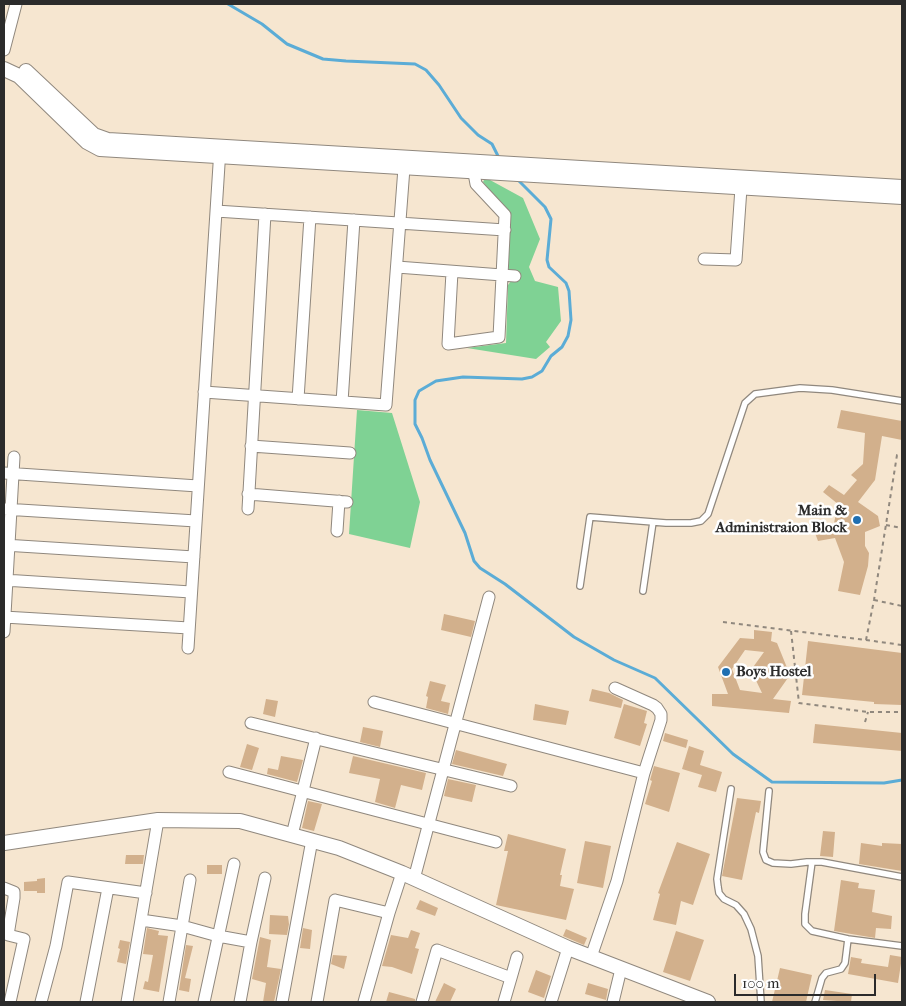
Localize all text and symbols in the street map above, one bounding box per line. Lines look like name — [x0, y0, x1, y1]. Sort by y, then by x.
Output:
place label: Main & Administraion Block — [715, 502, 847, 537]
marker: Main & Administraion Block — [851, 514, 863, 526]
place label: Boys Hostel — [736, 663, 811, 681]
marker: Boys Hostel — [720, 666, 732, 678]
scale bar — [736, 964, 878, 996]
text: 100 m — [742, 974, 780, 992]

